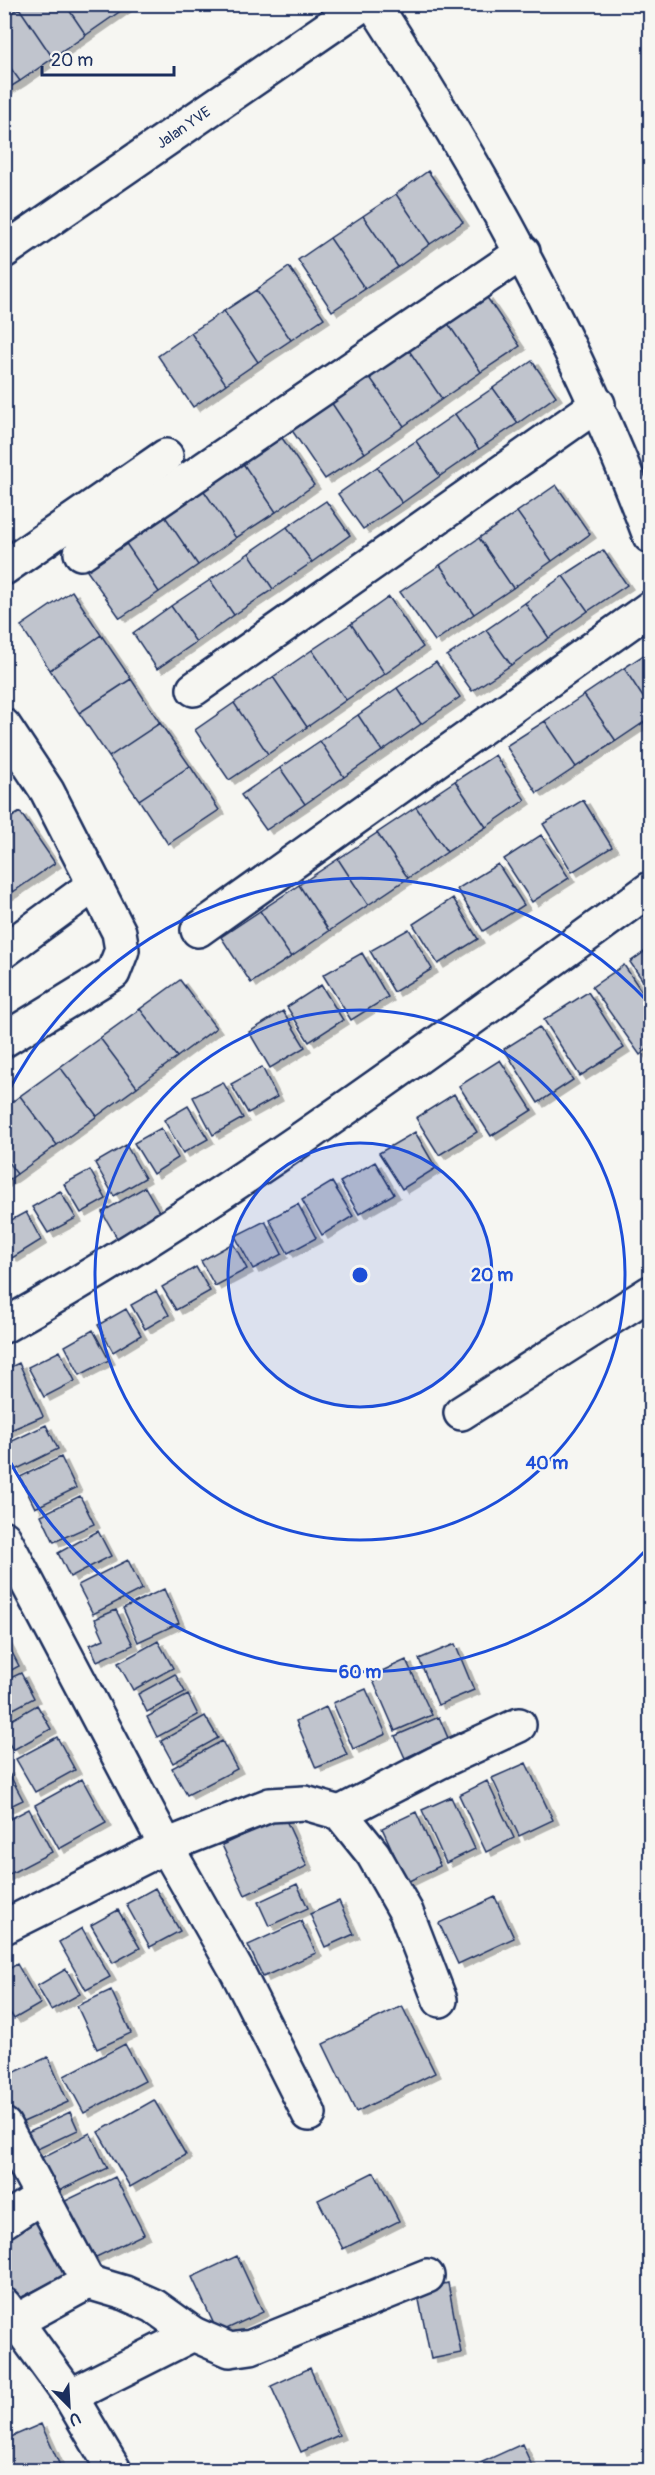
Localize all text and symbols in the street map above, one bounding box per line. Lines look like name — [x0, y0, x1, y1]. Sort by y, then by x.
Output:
scale bar — [42, 39, 174, 77]
text: 20 m — [51, 49, 93, 72]
street label: Jalan YVE — [153, 102, 215, 153]
text: 20 m — [471, 1264, 513, 1287]
centre of rings — [350, 1265, 370, 1285]
text: 40 m — [526, 1452, 568, 1475]
text: 60 m — [339, 1661, 381, 1684]
north arrow — [39, 2376, 99, 2436]
text: U — [65, 2407, 84, 2430]

